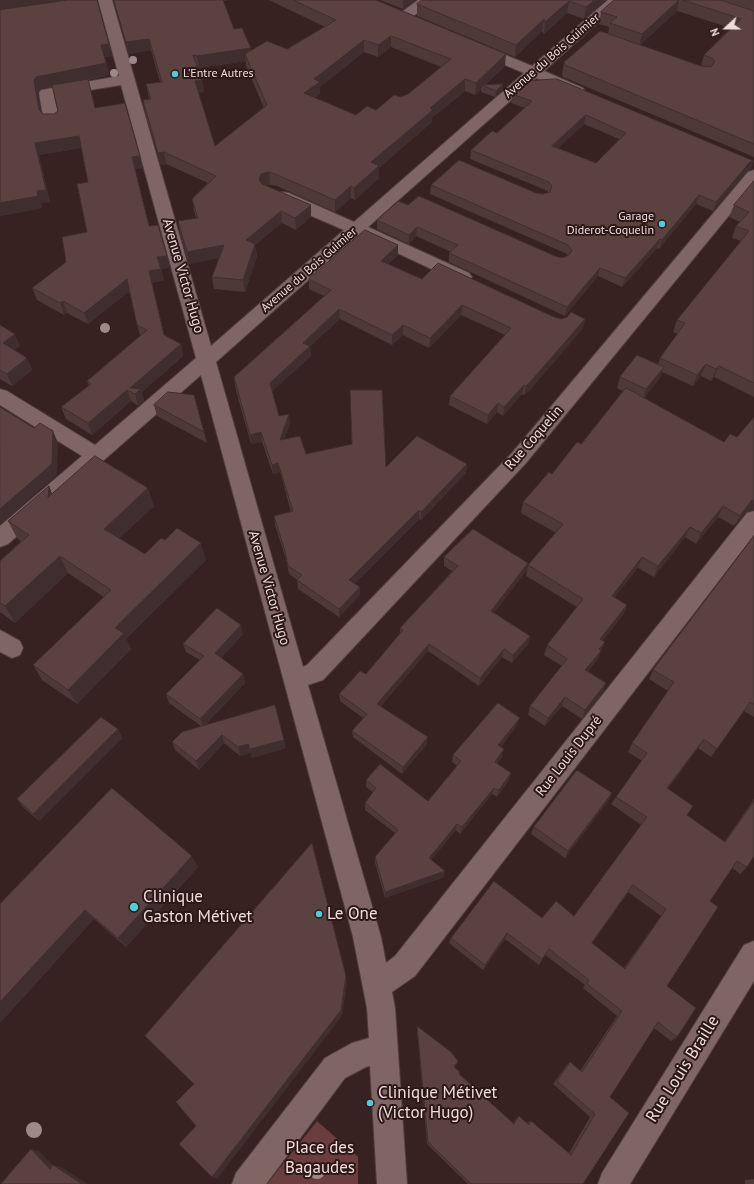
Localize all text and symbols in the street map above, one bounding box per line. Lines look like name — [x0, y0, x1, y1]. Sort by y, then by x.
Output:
north arrow — [706, 8, 746, 48]
street label: Avenue du Bois Guimier — [501, 11, 603, 101]
text: N — [707, 26, 723, 38]
place label: L'Entre Autres — [183, 67, 254, 81]
marker: L'Entre Autres — [170, 69, 180, 79]
place label: Garage Diderot-Coquelin — [567, 210, 654, 238]
street label: Avenue Victor Hugo — [159, 217, 207, 335]
marker: Garage Diderot-Coquelin — [657, 219, 667, 229]
street label: Avenue du Bois Guimier — [258, 225, 360, 315]
street label: Rue Coquelin — [502, 403, 566, 473]
street label: Avenue Victor Hugo — [245, 529, 293, 647]
street label: Rue Louis Dupré — [532, 712, 606, 800]
place label: Clinique Gaston Métivet — [143, 887, 252, 927]
marker: Clinique Gaston Métivet — [128, 901, 140, 913]
place label: Le One — [327, 904, 378, 924]
marker: Le One — [314, 909, 324, 919]
street label: Rue Louis Braille — [642, 1012, 724, 1126]
place label: Clinique Métivet (Victor Hugo) — [378, 1083, 497, 1123]
marker: Clinique Métivet (Victor Hugo) — [365, 1098, 375, 1108]
park label: Place des Bagaudes — [285, 1138, 355, 1178]

